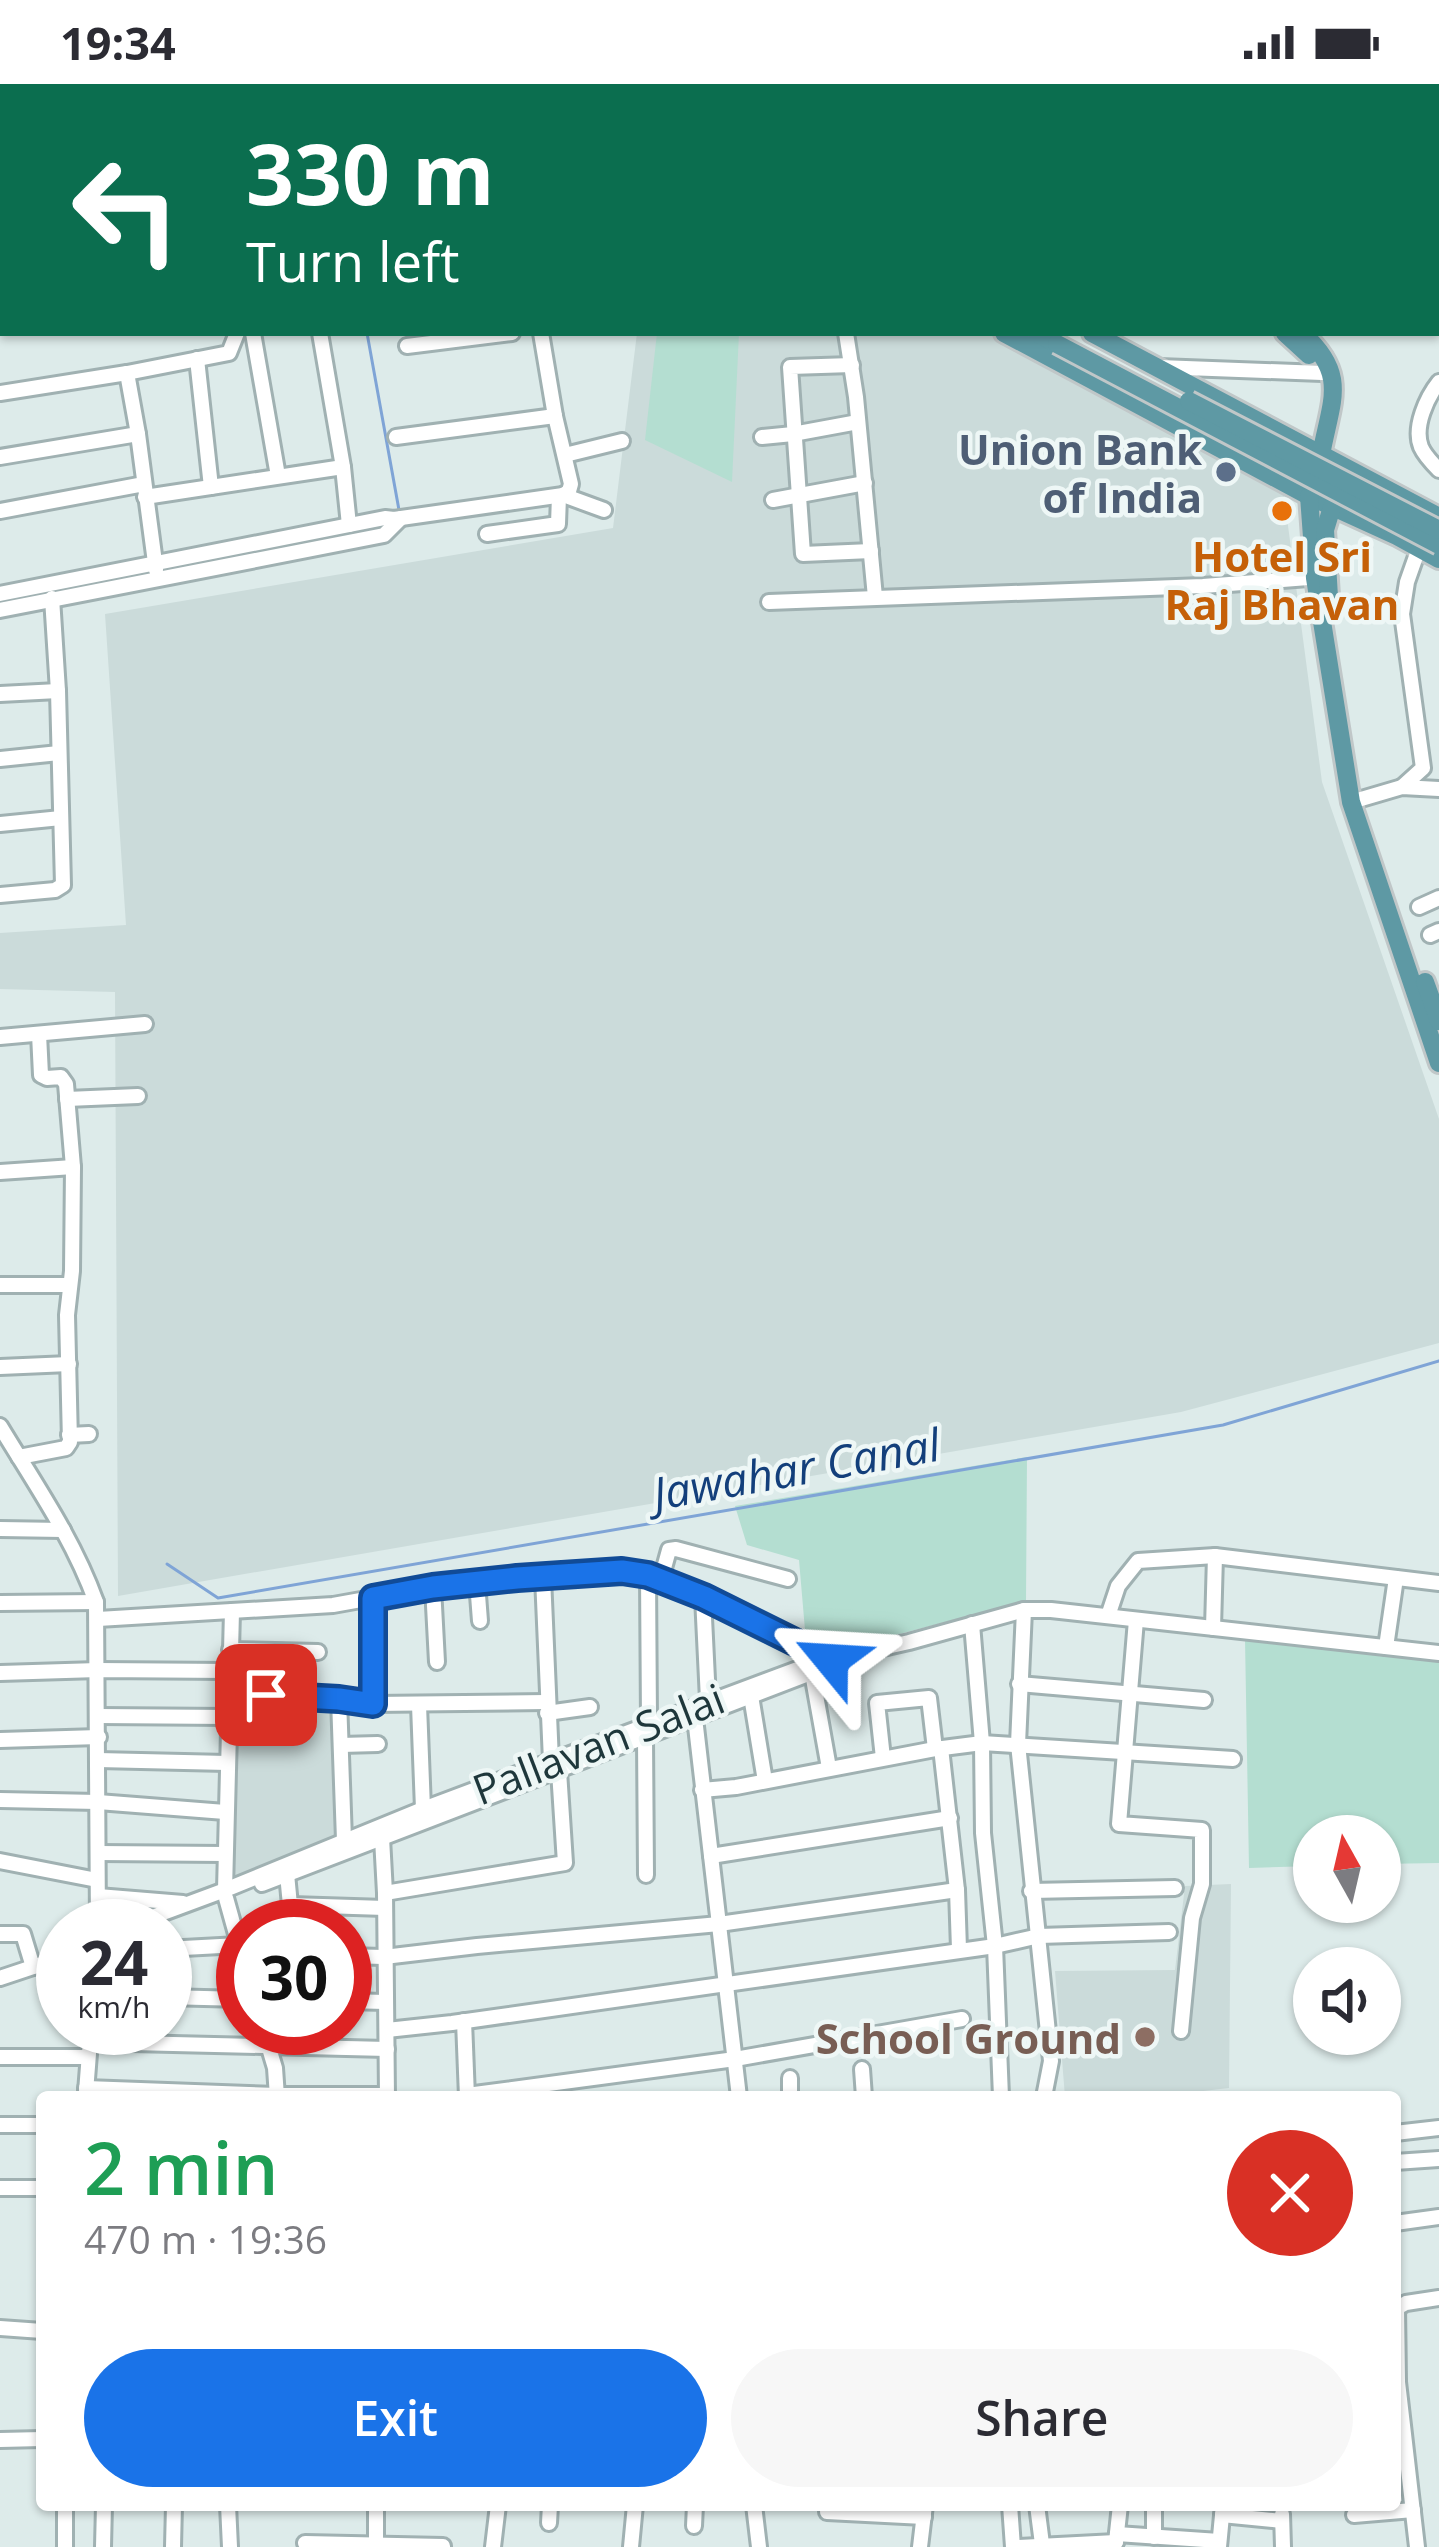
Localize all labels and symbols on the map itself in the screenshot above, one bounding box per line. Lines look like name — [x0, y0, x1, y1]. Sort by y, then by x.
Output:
place label: Union Bank of India — [958, 420, 1203, 525]
marker: Union Bank of India — [1213, 459, 1239, 485]
marker: Hotel Sri Raj Bhavan — [1269, 498, 1295, 524]
place label: Hotel Sri Raj Bhavan — [1165, 527, 1399, 632]
water label: Jawahar Canal — [640, 1412, 946, 1525]
position arrow — [768, 1597, 894, 1723]
pin — [215, 1644, 317, 1746]
street label: Pallavan Salai — [464, 1669, 732, 1817]
north arrow — [1293, 1815, 1401, 1923]
speed limit sign: 30 — [216, 1899, 372, 2055]
place label: School Ground — [816, 2009, 1121, 2066]
marker: School Ground — [1132, 2024, 1158, 2050]

